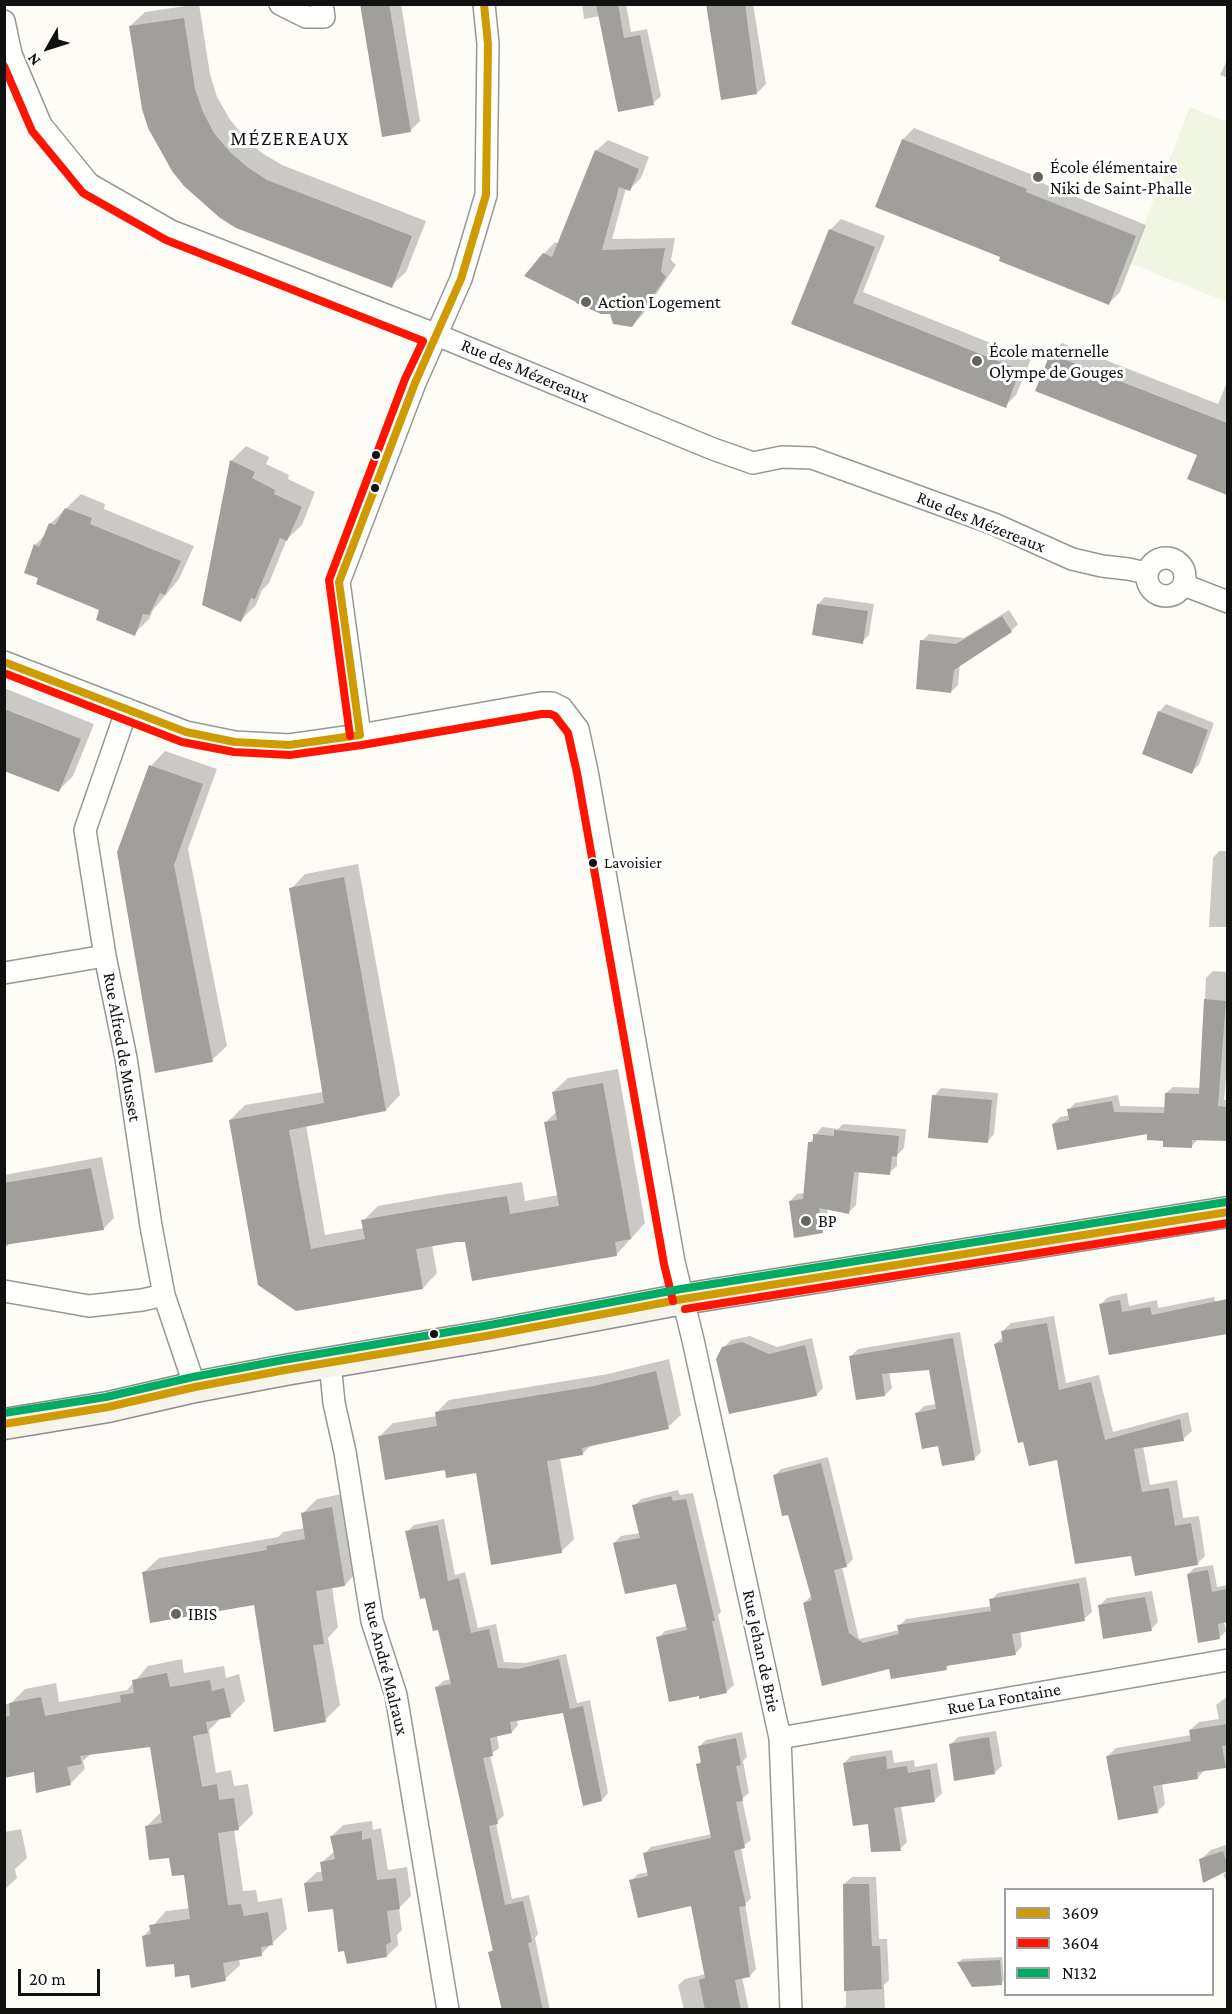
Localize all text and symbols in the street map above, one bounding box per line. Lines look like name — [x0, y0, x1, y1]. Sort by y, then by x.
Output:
north arrow — [18, 18, 78, 78]
text: N — [24, 50, 44, 69]
district label: MÉZEREAUX — [230, 127, 350, 151]
place label: École élémentaire Niki de Saint-Phalle — [1050, 156, 1192, 198]
marker: École élémentaire Niki de Saint-Phalle — [1031, 170, 1045, 184]
place label: Action Logement — [598, 291, 721, 313]
marker: Action Logement — [579, 295, 593, 309]
street label: Rue des Mézereaux — [458, 334, 592, 408]
place label: École maternelle Olympe de Gouges — [989, 340, 1124, 382]
marker: École maternelle Olympe de Gouges — [970, 354, 984, 368]
unlabelled marker — [370, 449, 382, 461]
unlabelled marker — [369, 482, 381, 494]
street label: Rue des Mézereaux — [913, 486, 1049, 558]
place label: Lavoisier — [604, 853, 662, 873]
marker: Lavoisier — [587, 857, 599, 869]
street label: Rue Alfred de Musset — [98, 971, 146, 1123]
place label: BP — [818, 1210, 837, 1232]
marker: BP — [799, 1214, 813, 1228]
unlabelled marker — [428, 1328, 440, 1340]
street label: Rue Jehan de Brie — [737, 1588, 785, 1714]
street label: Rue André Malraux — [359, 1599, 413, 1737]
place label: IBIS — [188, 1603, 217, 1625]
marker: IBIS — [169, 1607, 183, 1621]
street label: Rue La Fontaine — [946, 1678, 1062, 1720]
legend — [1004, 1888, 1214, 1996]
text: 3609 — [1062, 1903, 1099, 1923]
text: 3604 — [1062, 1933, 1099, 1953]
scale bar — [21, 1957, 104, 1995]
text: N132 — [1062, 1963, 1097, 1983]
text: 20 m — [29, 1969, 66, 1989]

